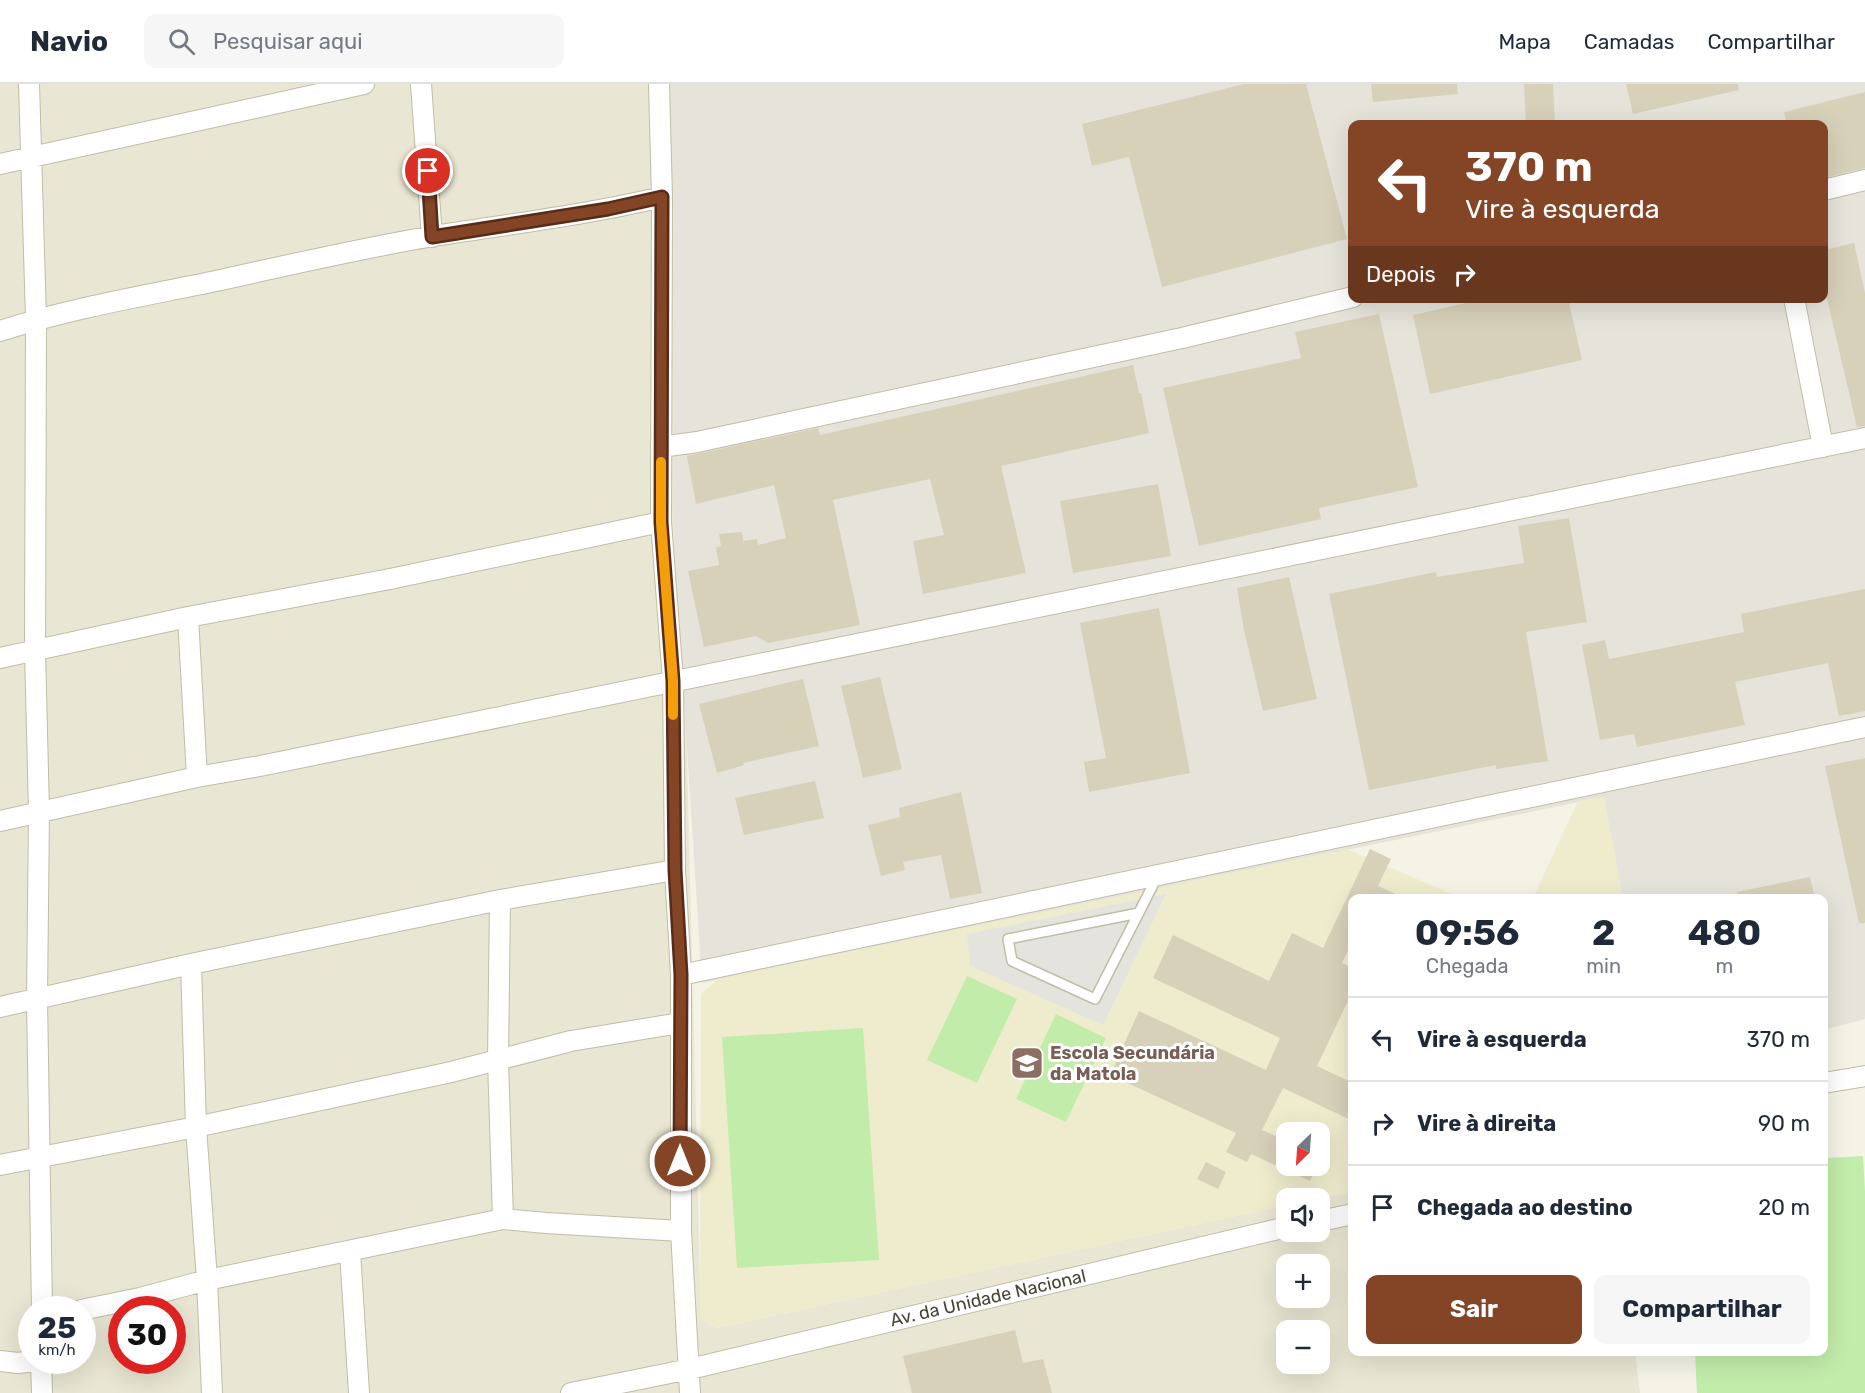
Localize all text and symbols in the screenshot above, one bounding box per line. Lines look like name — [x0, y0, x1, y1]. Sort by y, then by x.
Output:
search box — [144, 14, 564, 68]
text: Navio — [30, 25, 108, 58]
icon: search — [165, 25, 198, 58]
text: Pesquisar aqui — [213, 28, 363, 55]
text: Mapa — [1498, 29, 1551, 54]
text: Camadas — [1584, 29, 1674, 54]
text: Compartilhar — [1707, 29, 1835, 54]
text: 370 m — [1465, 142, 1593, 192]
icon: left — [1366, 144, 1444, 222]
pin — [402, 145, 453, 196]
icon: arrive — [411, 154, 444, 187]
text: Vire à esquerda — [1465, 193, 1660, 225]
icon: right — [1448, 258, 1481, 291]
text: Depois — [1366, 261, 1436, 288]
text: 09:56 — [1415, 911, 1520, 954]
text: 2 — [1592, 911, 1615, 954]
text: 480 — [1688, 911, 1761, 954]
text: Chegada — [1426, 954, 1508, 978]
text: min — [1586, 954, 1621, 978]
text: m — [1716, 954, 1733, 978]
icon: left — [1366, 1023, 1399, 1056]
text: Vire à esquerda — [1417, 1026, 1587, 1053]
text: 370 m — [1747, 1026, 1810, 1053]
place label: Escola Secundária da Matola — [1050, 1042, 1215, 1085]
school or university icon: Escola Secundária da Matola — [1009, 1045, 1045, 1081]
icon: right — [1366, 1107, 1399, 1140]
text: Vire à direita — [1417, 1110, 1556, 1137]
text: 90 m — [1758, 1110, 1810, 1137]
north arrow — [1276, 1122, 1330, 1176]
map controls — [1276, 1122, 1330, 1374]
position arrow — [648, 1129, 712, 1193]
button: sound — [1276, 1188, 1330, 1242]
icon: arrive — [1366, 1191, 1399, 1224]
text: Chegada ao destino — [1417, 1194, 1633, 1221]
text: 20 m — [1758, 1194, 1810, 1221]
button: + — [1276, 1254, 1330, 1308]
street label: Av. da Unidade Nacional — [888, 1265, 1088, 1331]
button: Sair — [1366, 1275, 1582, 1344]
button: Compartilhar — [1594, 1275, 1810, 1344]
speed limit sign: 30 — [108, 1296, 186, 1374]
text: 25 — [38, 1310, 76, 1346]
button: − — [1276, 1320, 1330, 1374]
text: km/h — [38, 1341, 76, 1359]

